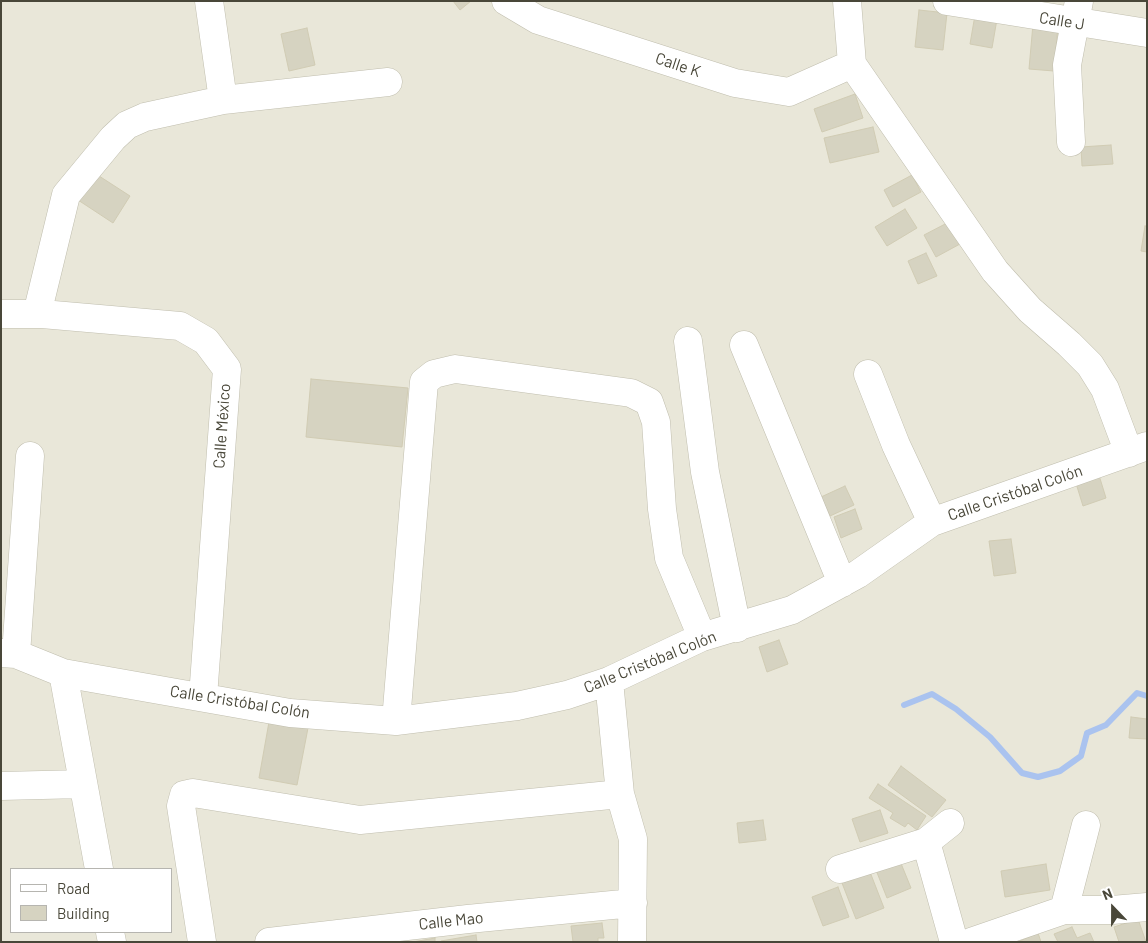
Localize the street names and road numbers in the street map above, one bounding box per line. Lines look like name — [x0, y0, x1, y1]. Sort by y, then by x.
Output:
street label: Calle J — [1038, 8, 1086, 34]
street label: Calle K — [653, 49, 703, 81]
street label: Calle México — [209, 383, 235, 469]
street label: Calle Cristóbal Colón — [945, 461, 1085, 525]
street label: Calle Cristóbal Colón — [581, 627, 719, 697]
street label: Calle Cristóbal Colón — [169, 681, 311, 723]
street label: Calle Mao — [418, 908, 484, 934]

